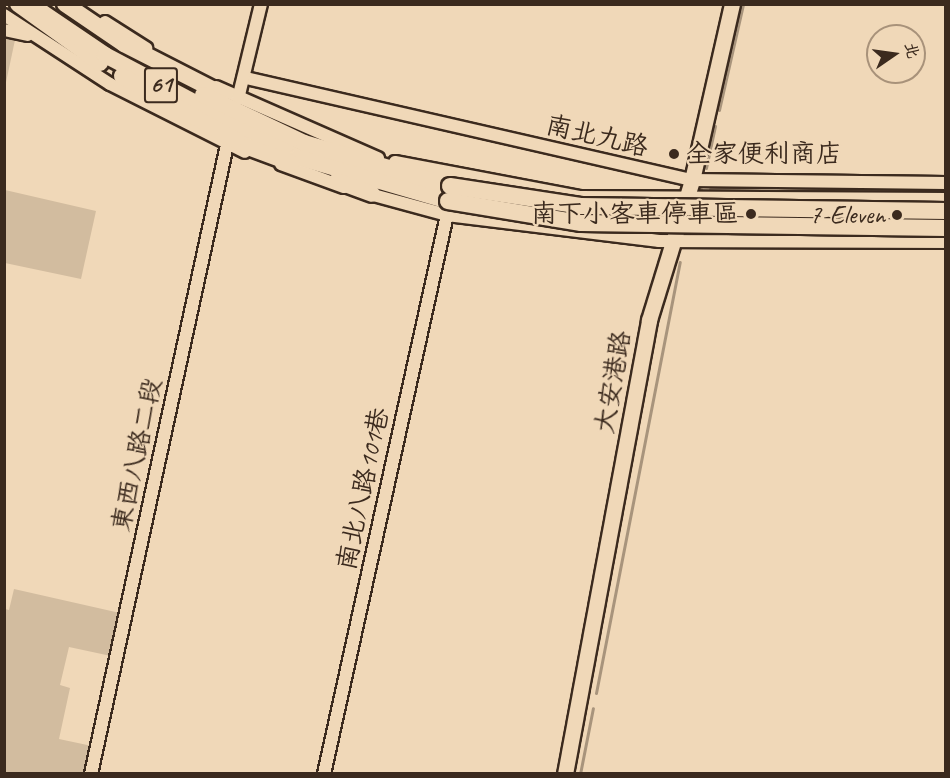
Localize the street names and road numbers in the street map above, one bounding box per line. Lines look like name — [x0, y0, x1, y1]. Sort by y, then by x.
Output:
road number: 61 — [143, 64, 179, 106]
street label: 南北九路 — [543, 109, 651, 163]
street label: 大安港路 — [589, 328, 637, 436]
street label: 東西八路二段 — [106, 375, 168, 535]
street label: 南北八路101巷 — [331, 405, 395, 573]

